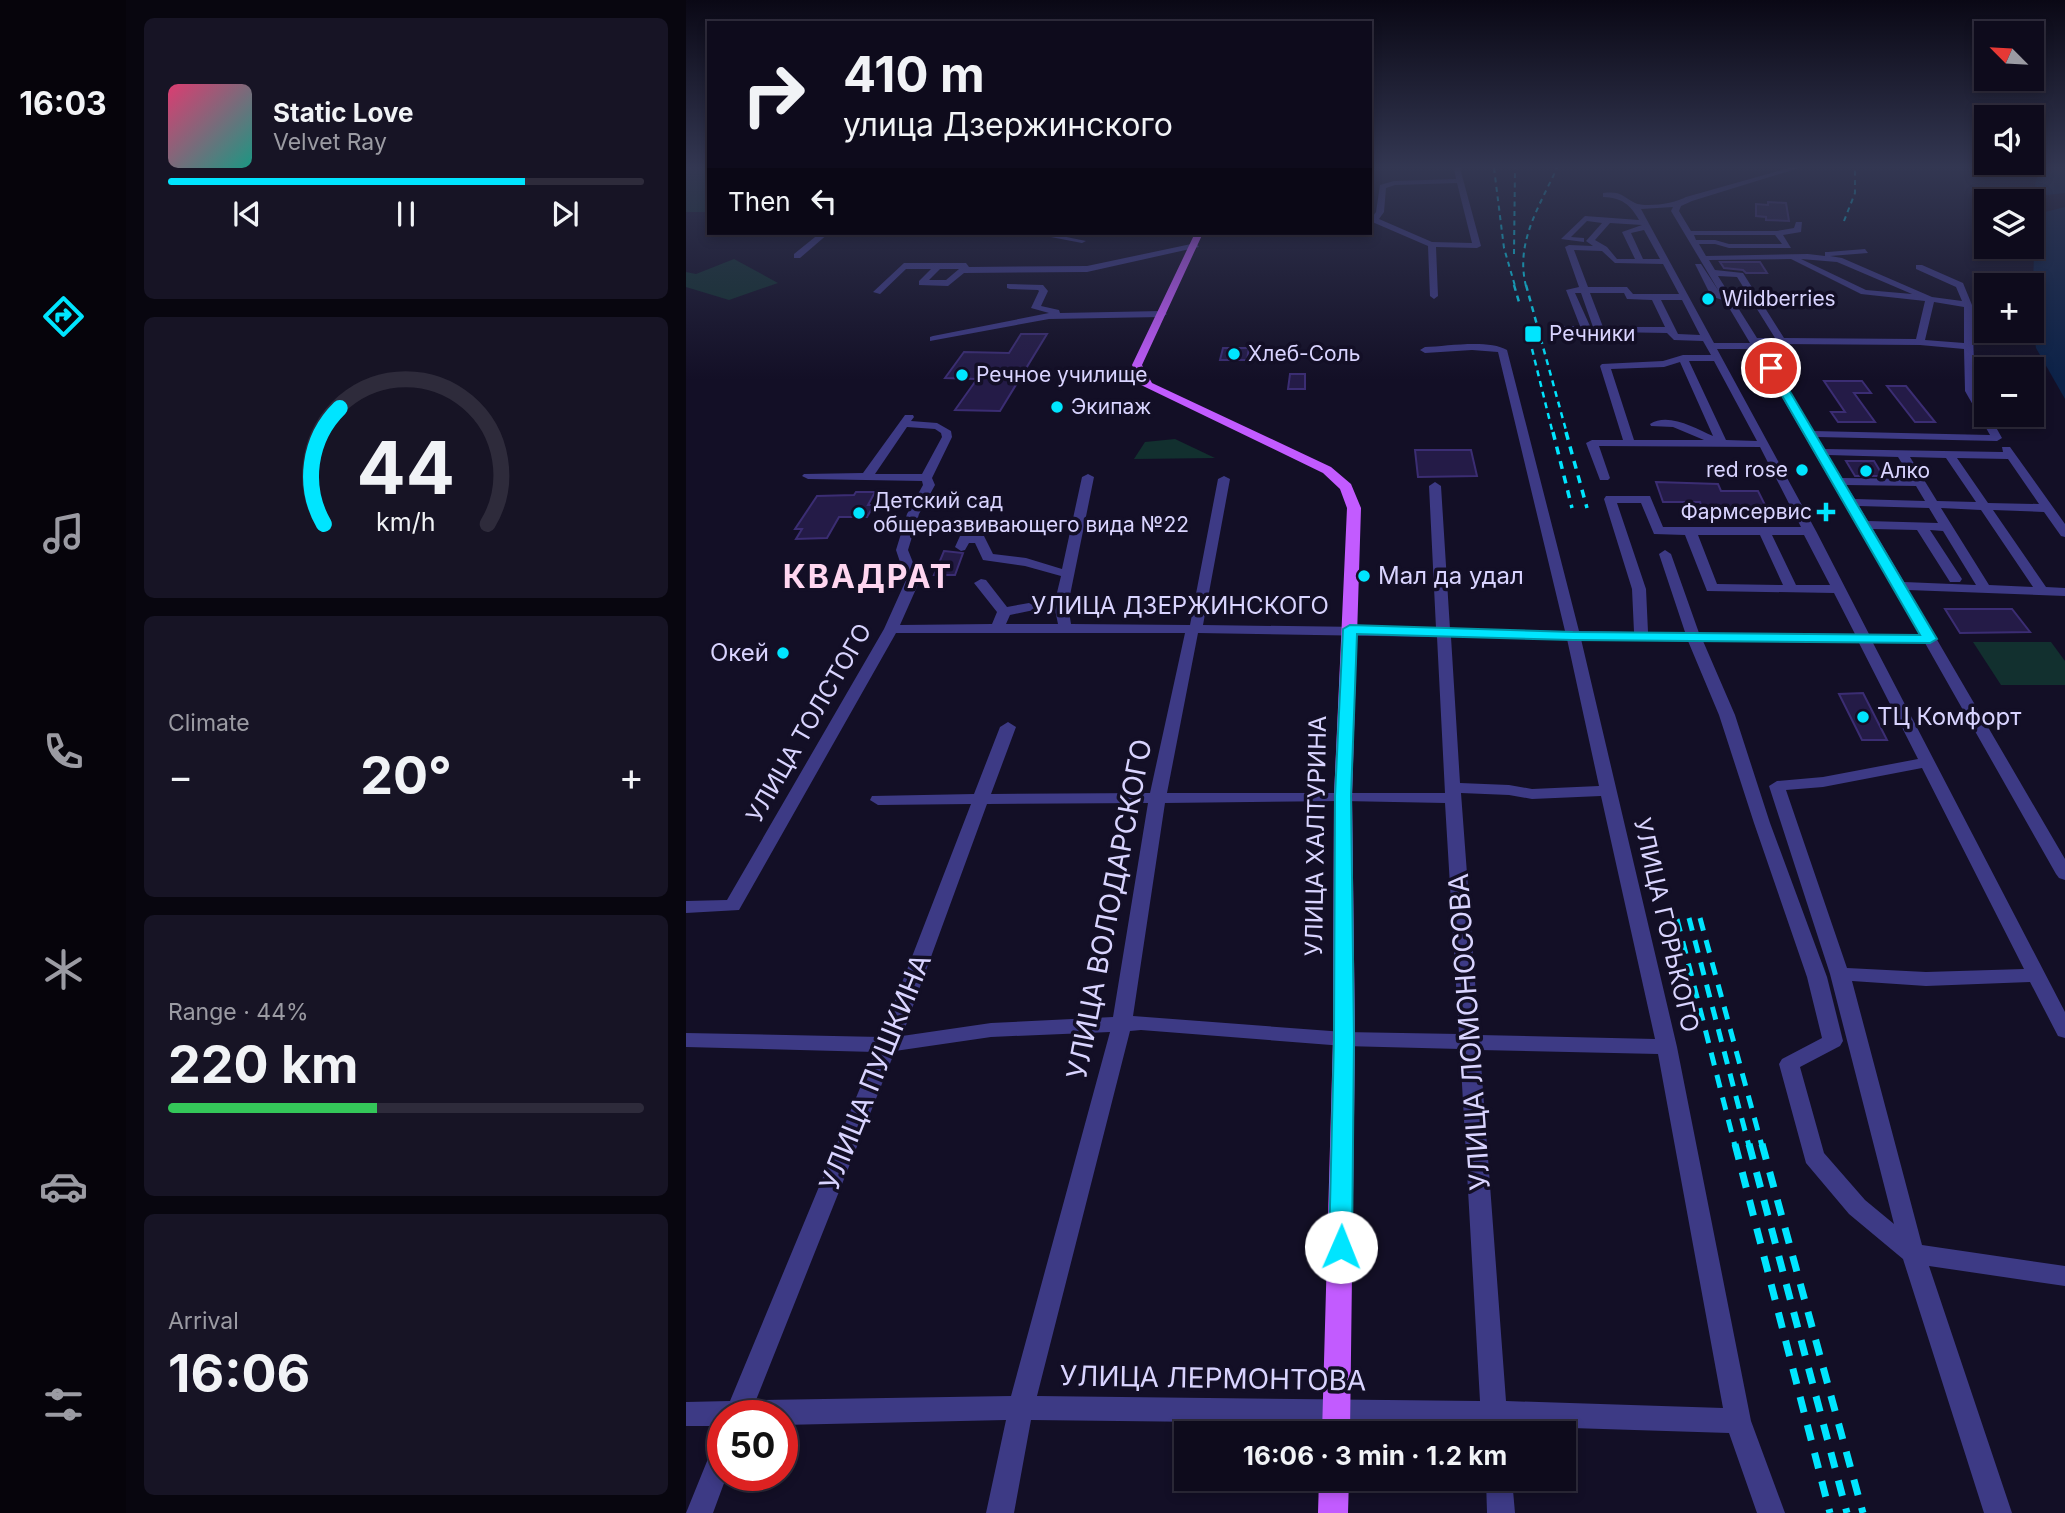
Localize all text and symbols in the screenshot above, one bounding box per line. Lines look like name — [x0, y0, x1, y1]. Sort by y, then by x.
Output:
north arrow — [1974, 21, 2044, 91]
map controls — [1974, 21, 2044, 427]
text: 410 m — [843, 45, 985, 104]
icon: right — [728, 49, 819, 140]
text: 16:03 — [19, 84, 107, 123]
text: Static Love — [273, 97, 414, 128]
text: улица Дзержинского — [843, 105, 1173, 144]
button: sound — [1974, 105, 2044, 175]
text: Velvet Ray — [273, 128, 387, 156]
icon: left — [805, 182, 843, 220]
text: Then — [728, 186, 791, 217]
button: layers — [1974, 189, 2044, 259]
icon: previous — [228, 195, 266, 233]
icon: pause — [387, 195, 425, 233]
icon: next — [546, 195, 584, 233]
button: + — [1974, 273, 2044, 343]
place label: Wildberries — [1722, 286, 1836, 311]
marker: Wildberries — [1700, 291, 1716, 307]
icon: directions — [39, 292, 88, 341]
place label: Речники — [1549, 321, 1636, 346]
marker: Речники — [1523, 324, 1543, 344]
pin — [1741, 338, 1801, 398]
place label: Хлеб-Соль — [1248, 341, 1361, 366]
marker: Хлеб-Соль — [1226, 346, 1242, 362]
icon: arrive — [1752, 349, 1790, 387]
button: − — [1974, 357, 2044, 427]
place label: Речное училище — [976, 362, 1147, 387]
marker: Речное училище — [954, 367, 970, 383]
place label: Экипаж — [1071, 394, 1151, 419]
marker: Экипаж — [1049, 399, 1065, 415]
text: 44 — [357, 423, 455, 512]
place label: red rose — [1706, 457, 1788, 482]
place label: Алко — [1880, 458, 1930, 483]
marker: red rose — [1794, 462, 1810, 478]
marker: Алко — [1858, 463, 1874, 479]
place label: Детский сад общеразвивающего вида №22 — [873, 488, 1189, 537]
place label: Фармсервис — [1680, 499, 1812, 524]
marker: Фармсервис — [1818, 504, 1834, 520]
marker: Детский сад общеразвивающего вида №22 — [851, 505, 867, 521]
text: km/h — [376, 506, 436, 536]
icon: music — [39, 509, 88, 558]
district label: КВАДРАТ — [783, 557, 953, 596]
place label: Мал да удал — [1378, 561, 1524, 590]
marker: Мал да удал — [1356, 568, 1372, 584]
street label: УЛИЦА ДЗЕРЖИНСКОГО — [1031, 591, 1329, 620]
street label: УЛИЦА ТОЛСТОГО — [740, 618, 877, 827]
place label: Окей — [710, 638, 769, 667]
marker: Окей — [775, 645, 791, 661]
place label: ТЦ Комфорт — [1877, 702, 2021, 731]
text: Climate — [168, 709, 250, 737]
marker: ТЦ Комфорт — [1855, 709, 1871, 725]
street label: УЛИЦА ХАЛТУРИНА — [1299, 715, 1332, 957]
icon: phone — [39, 727, 88, 776]
street label: УЛИЦА ВОЛОДАРСКОГО — [1059, 736, 1159, 1082]
text: 20° — [360, 744, 452, 807]
text: − — [168, 753, 193, 799]
text: + — [619, 753, 644, 799]
street label: УЛИЦА ГОРЬКОГО — [1628, 815, 1705, 1035]
street label: УЛИЦА ЛОМОНОСОВА — [1441, 872, 1497, 1192]
icon: climate — [39, 945, 88, 994]
street label: УЛИЦА ПУШКИНА — [812, 949, 938, 1195]
text: Range · 44% — [168, 998, 309, 1026]
text: 220 km — [168, 1033, 359, 1096]
icon: car — [39, 1162, 88, 1211]
position arrow — [1304, 1210, 1378, 1284]
text: Arrival — [168, 1307, 239, 1335]
text: 16:06 — [168, 1342, 310, 1405]
street label: УЛИЦА ЛЕРМОНТОВА — [1059, 1358, 1367, 1398]
icon: filters — [39, 1380, 88, 1429]
speed limit sign: 50 — [707, 1400, 798, 1491]
text: 16:06 · 3 min · 1.2 km — [1243, 1440, 1507, 1471]

